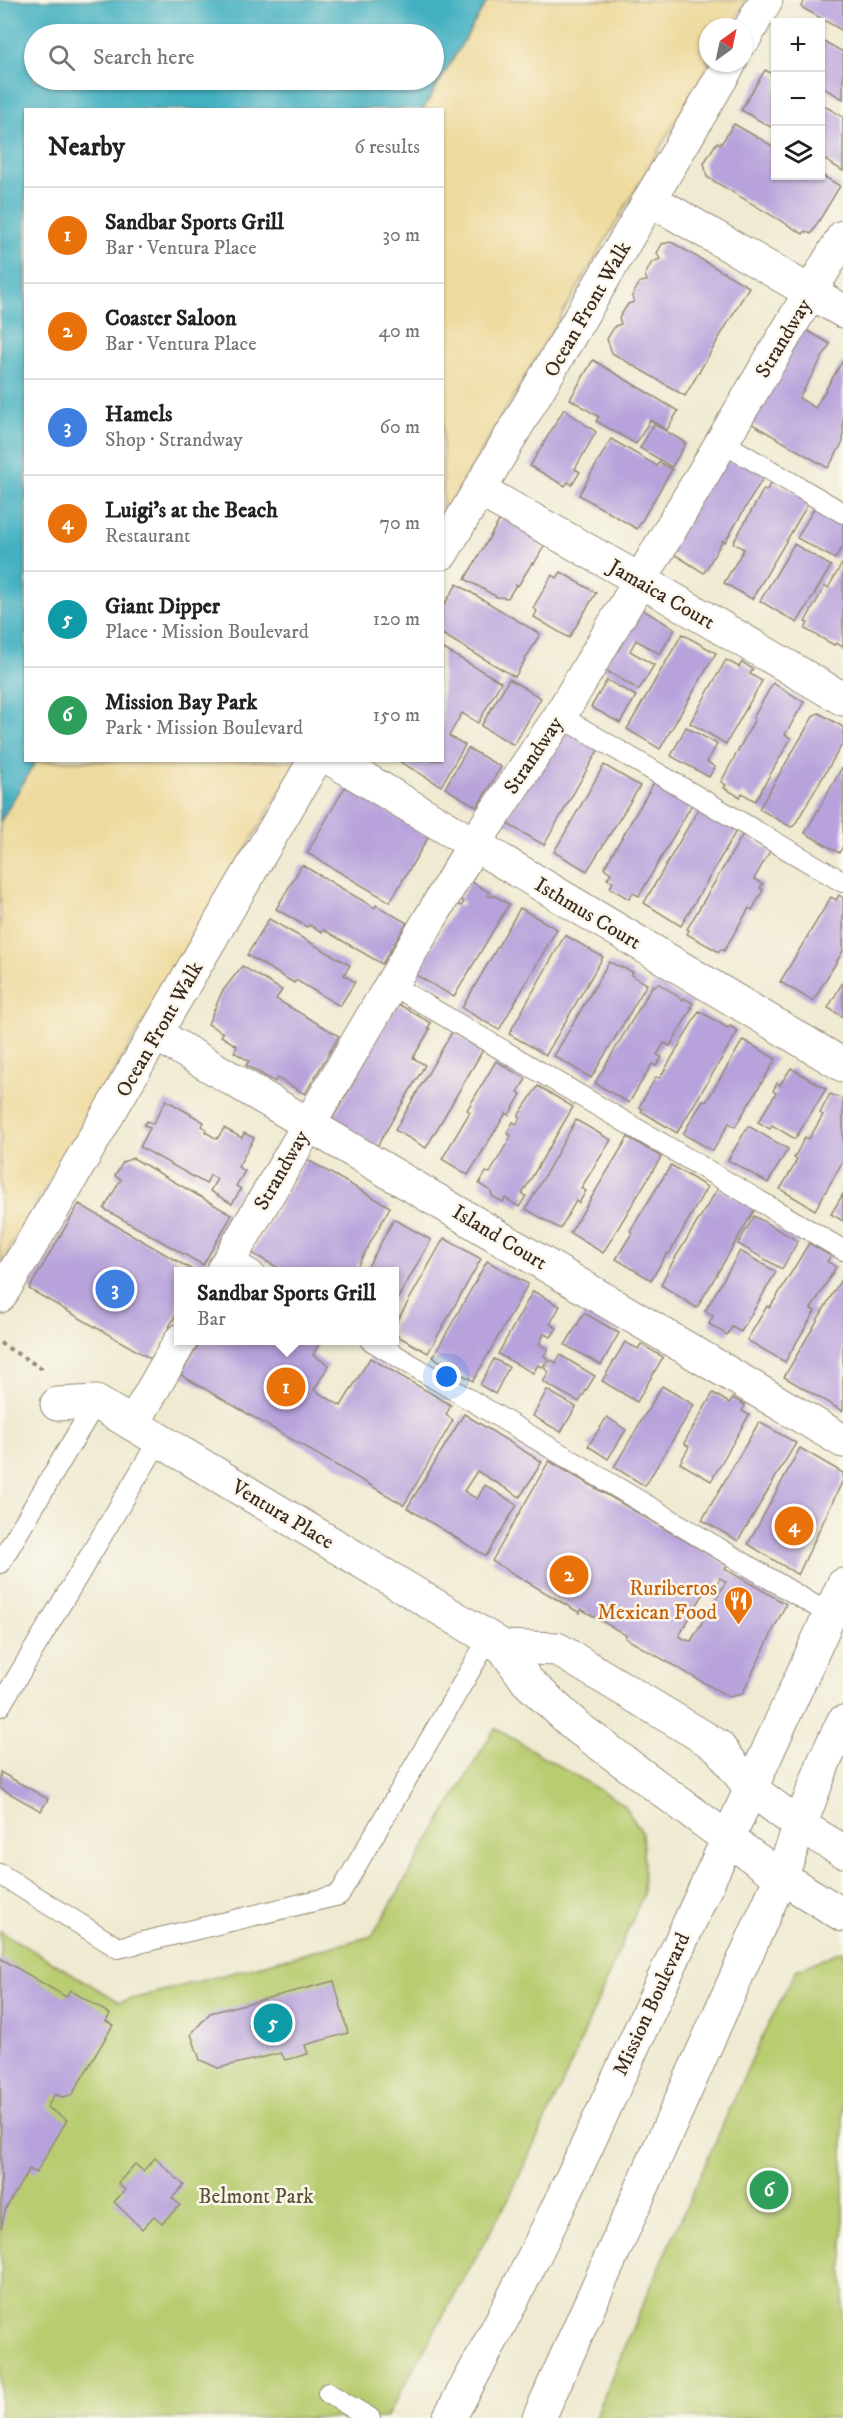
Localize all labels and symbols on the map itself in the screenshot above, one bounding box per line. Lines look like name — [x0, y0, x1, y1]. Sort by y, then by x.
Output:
north arrow — [699, 18, 753, 72]
street label: Ocean Front Walk — [538, 236, 638, 382]
street label: Strandway — [750, 293, 818, 383]
street label: Jamaica Court — [602, 553, 719, 636]
street label: Strandway — [498, 711, 570, 799]
street label: Isthmus Court — [530, 872, 646, 956]
street label: Ocean Front Walk — [110, 956, 210, 1102]
street label: Strandway — [249, 1125, 316, 1215]
street label: Island Court — [448, 1200, 552, 1276]
pin: 3 — [96, 1266, 134, 1312]
your location — [432, 1362, 461, 1391]
pin: 1 — [266, 1364, 306, 1410]
street label: Ventura Place — [226, 1474, 339, 1556]
pin: 4 — [774, 1504, 814, 1549]
pin: 2 — [550, 1552, 588, 1598]
place label: Ruribertos Mexican Food — [597, 1576, 718, 1626]
restaurant icon: Ruribertos Mexican Food — [722, 1584, 754, 1626]
street label: Mission Boulevard — [607, 1928, 697, 2080]
pin: 5 — [254, 2000, 292, 2046]
pin: 6 — [750, 2168, 788, 2212]
park label: Belmont Park — [198, 2184, 314, 2210]

